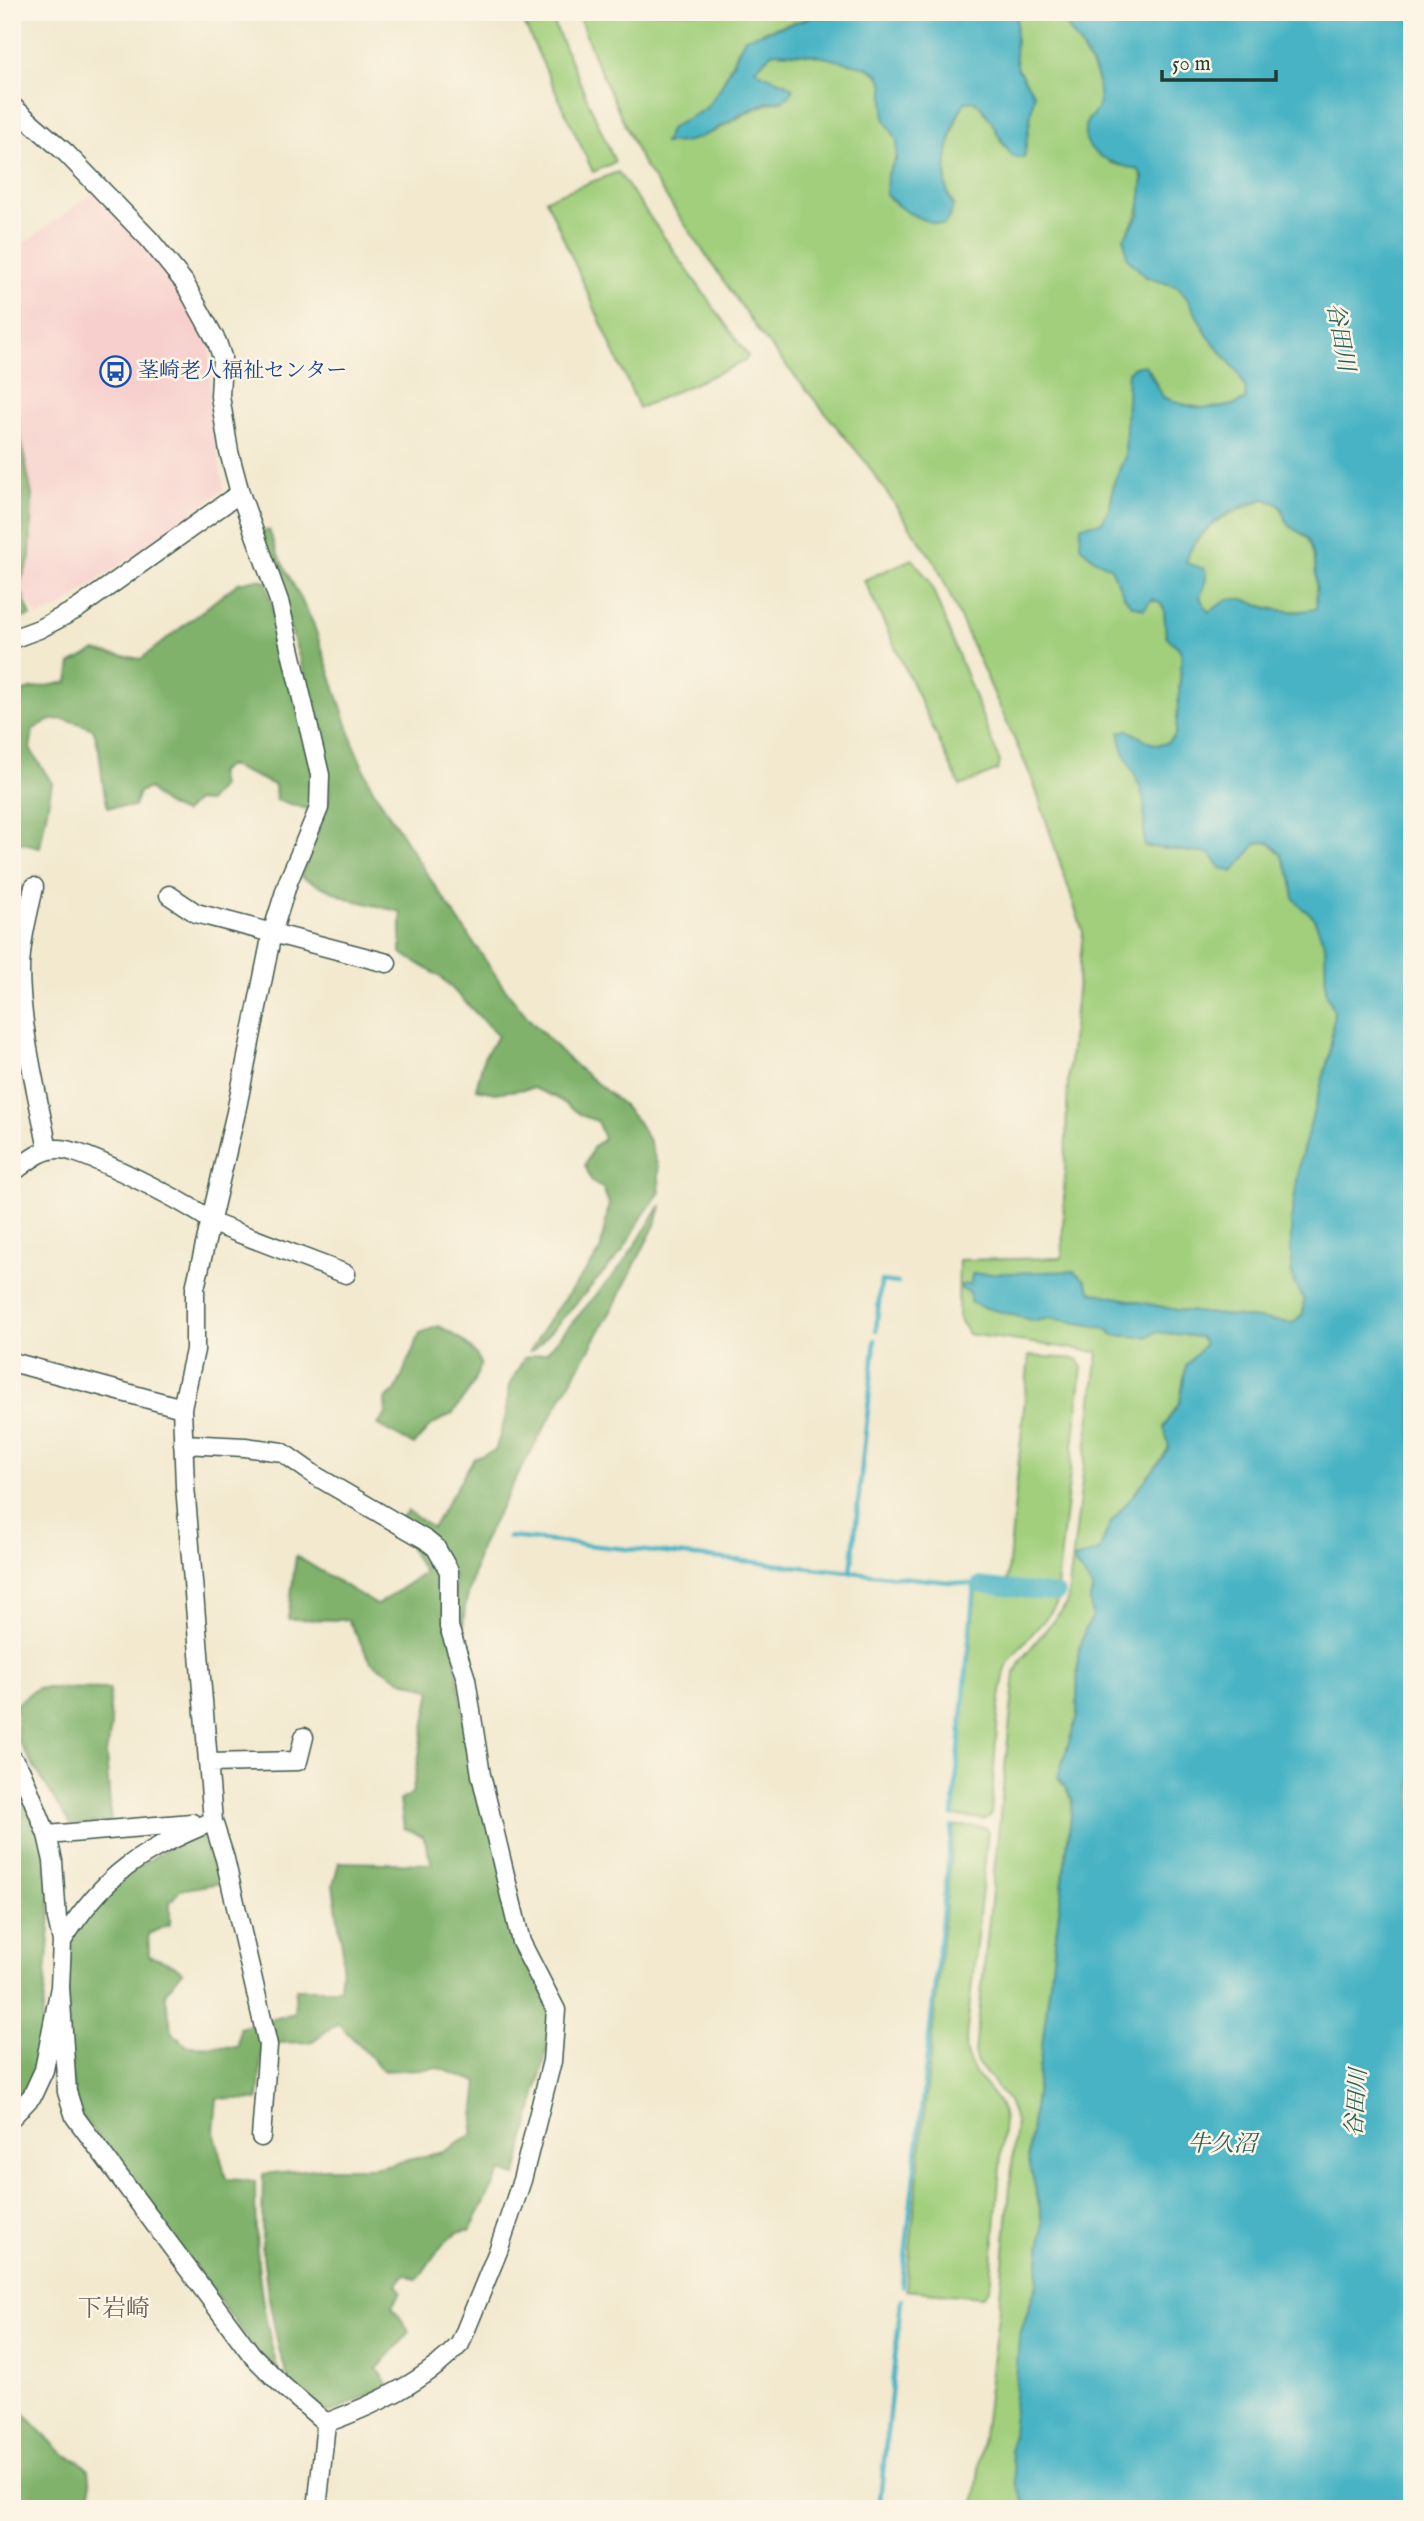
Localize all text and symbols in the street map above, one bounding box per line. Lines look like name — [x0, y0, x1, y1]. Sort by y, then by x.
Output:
scale bar — [1162, 38, 1275, 82]
text: 50 m — [1172, 51, 1211, 78]
water label: 谷田川 — [1320, 301, 1361, 376]
bus stop icon: 茎崎老人福祉センター — [98, 354, 132, 388]
place label: 茎崎老人福祉センター — [138, 358, 347, 385]
water label: 谷田川 — [1340, 2065, 1374, 2138]
water label: 牛久沼 — [1188, 2130, 1261, 2159]
district label: 下岩崎 — [78, 2294, 150, 2325]

